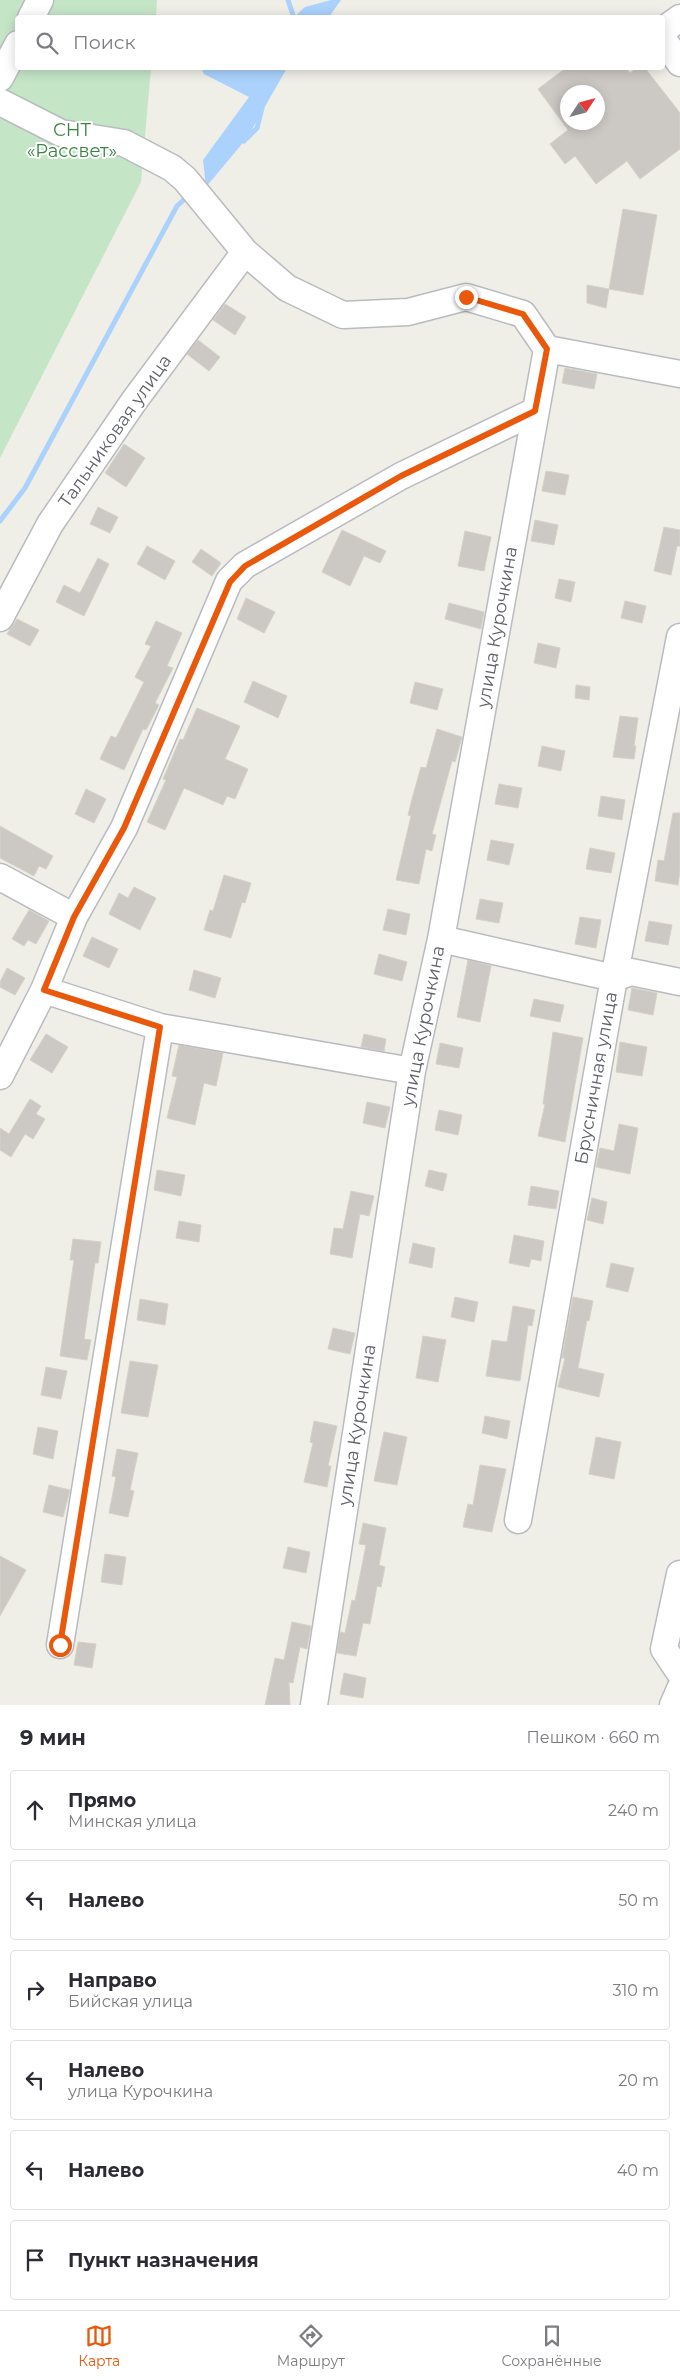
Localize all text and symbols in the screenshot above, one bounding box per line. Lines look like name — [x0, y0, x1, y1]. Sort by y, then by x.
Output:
search box — [15, 15, 665, 70]
icon: search — [33, 29, 61, 57]
text: Поиск — [73, 31, 136, 54]
north arrow — [560, 85, 605, 130]
park label: СНТ «Рассвет» — [27, 119, 117, 162]
route end — [455, 286, 478, 309]
street label: Тальниковая улица — [54, 350, 176, 512]
street label: улица Курочкина — [472, 545, 522, 710]
street label: улица Курочкина — [396, 944, 449, 1109]
street label: Брусничная улица — [570, 990, 622, 1166]
street label: улица Курочкина — [333, 1343, 381, 1508]
route start — [49, 1634, 72, 1657]
text: 9 мин — [20, 1725, 86, 1750]
text: Пешком · 660 m — [527, 1728, 660, 1747]
text: Прямо — [68, 1789, 136, 1812]
icon: ahead — [21, 1796, 49, 1824]
text: 240 m — [608, 1801, 659, 1820]
text: Минская улица — [68, 1812, 197, 1831]
icon: left — [21, 1886, 49, 1914]
text: Налево — [68, 1889, 144, 1912]
text: 50 m — [618, 1891, 659, 1910]
text: Направо — [68, 1969, 157, 1992]
icon: right — [21, 1976, 49, 2004]
text: 310 m — [612, 1981, 659, 2000]
text: Бийская улица — [68, 1992, 193, 2011]
text: Налево — [68, 2059, 144, 2082]
icon: left — [21, 2066, 49, 2094]
text: 20 m — [618, 2071, 659, 2090]
text: улица Курочкина — [68, 2082, 213, 2101]
icon: left — [21, 2156, 49, 2184]
text: Налево — [68, 2159, 144, 2182]
text: 40 m — [617, 2161, 659, 2180]
icon: arrive — [21, 2246, 49, 2274]
text: Пункт назначения — [68, 2249, 259, 2272]
tab: Карта — [78, 2322, 120, 2370]
tab: Маршрут — [277, 2322, 345, 2370]
tab: Сохранённые — [502, 2322, 602, 2370]

